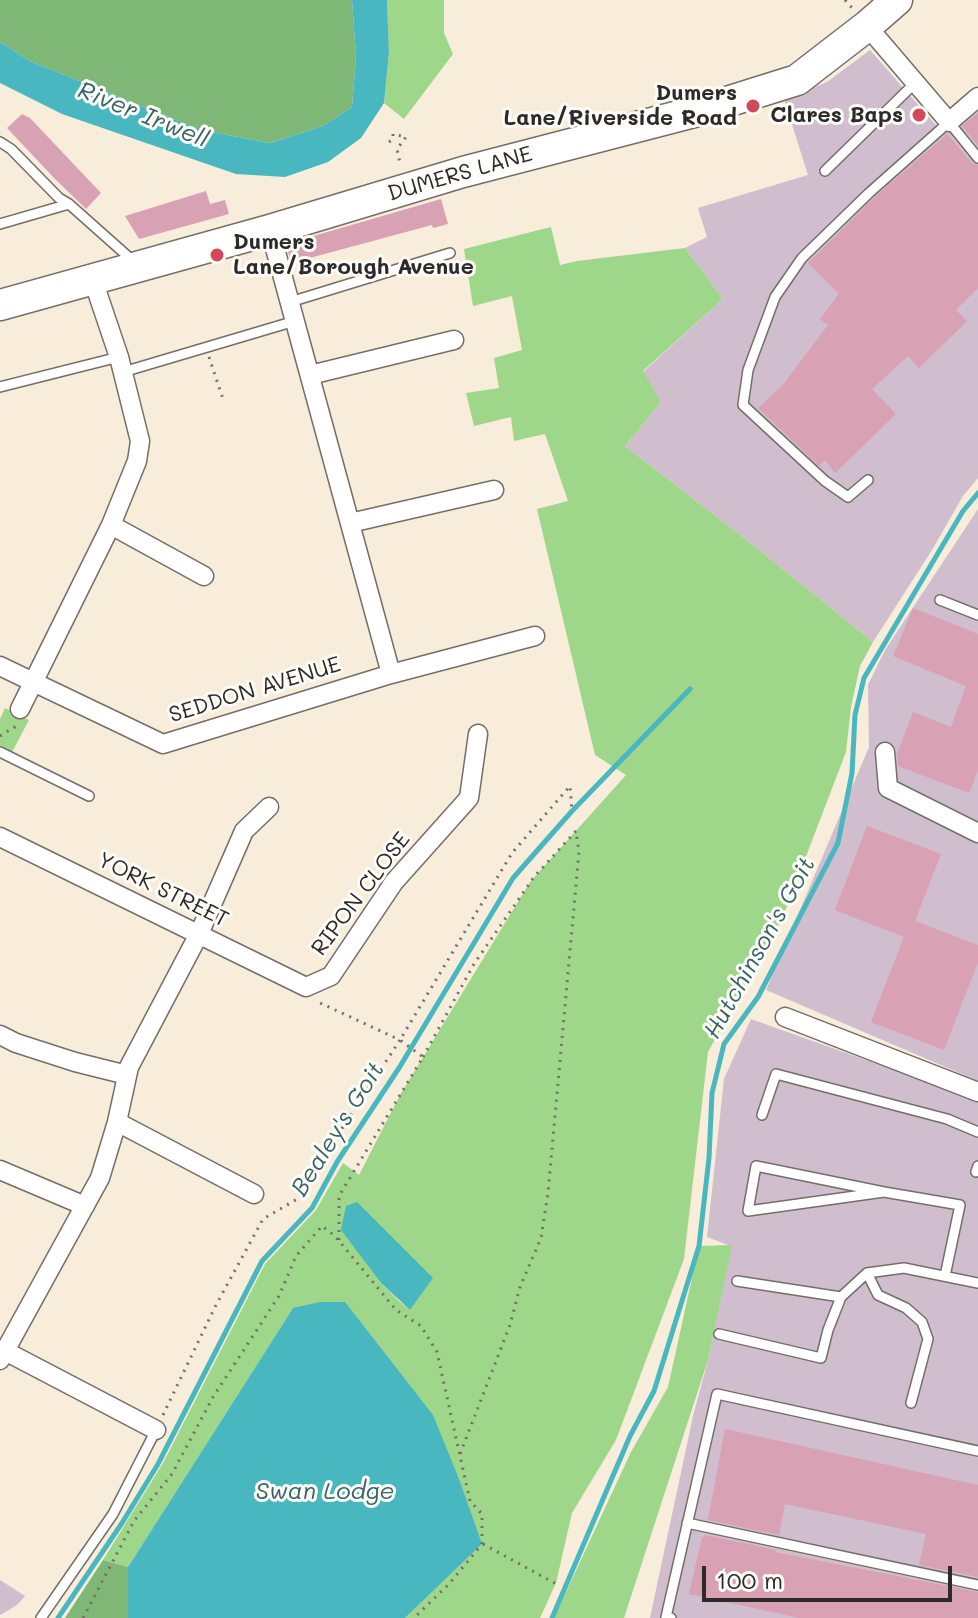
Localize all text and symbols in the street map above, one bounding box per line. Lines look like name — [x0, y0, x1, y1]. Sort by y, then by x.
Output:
water label: River Irwell — [74, 76, 212, 154]
place label: Dumers Lane/Riverside Road — [503, 80, 737, 132]
marker: Dumers Lane/Riverside Road — [744, 97, 762, 115]
place label: Clares Baps — [770, 102, 903, 128]
marker: Clares Baps — [910, 106, 928, 124]
street label: DUMERS LANE — [385, 141, 535, 207]
place label: Dumers Lane/Borough Avenue — [233, 229, 474, 280]
marker: Dumers Lane/Borough Avenue — [208, 246, 226, 264]
street label: SEDDON AVENUE — [166, 651, 344, 729]
street label: RIPON CLOSE — [306, 827, 416, 961]
street label: YORK STREET — [93, 847, 233, 933]
water label: Hutchinson's Goit — [698, 852, 822, 1044]
water label: Bealey's Goit — [285, 1057, 391, 1201]
water label: Swan Lodge — [256, 1478, 394, 1506]
scale bar — [706, 1550, 956, 1600]
text: 100 m — [716, 1564, 783, 1595]

